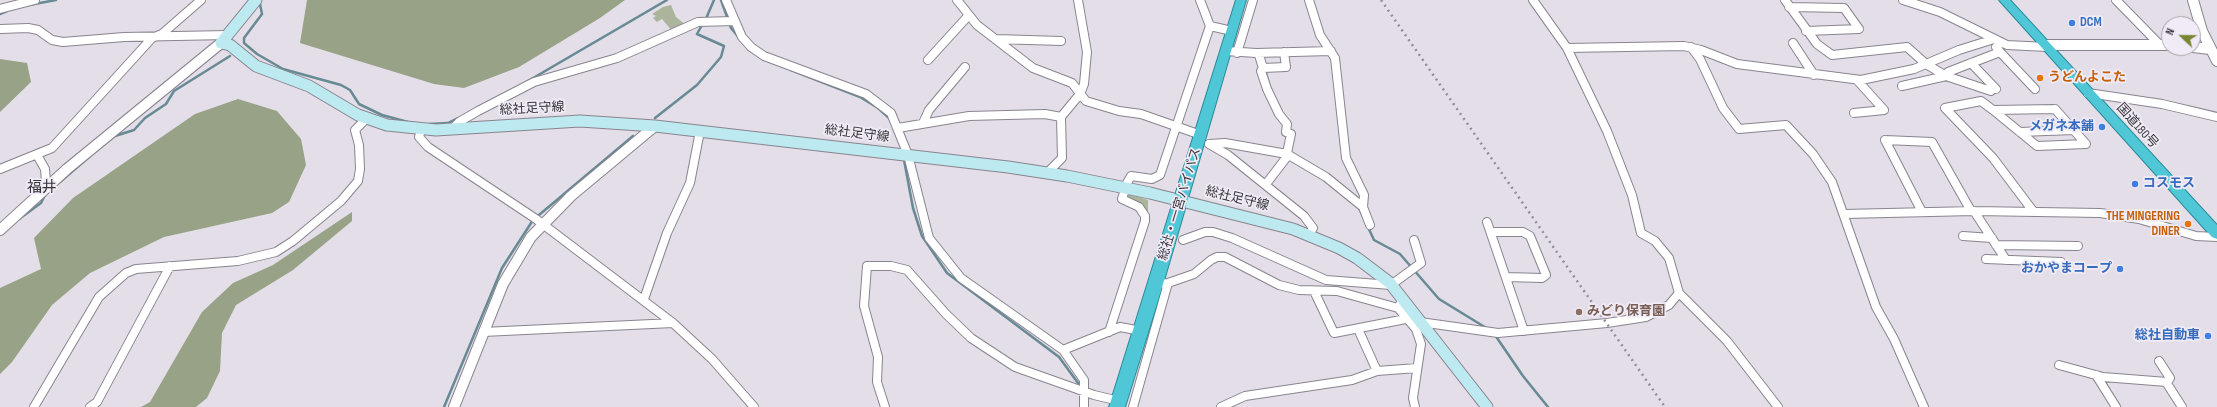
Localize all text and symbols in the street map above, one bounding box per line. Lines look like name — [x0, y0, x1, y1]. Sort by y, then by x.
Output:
place label: DCM — [2080, 15, 2102, 31]
north arrow — [2161, 16, 2201, 56]
marker: DCM — [2067, 18, 2077, 28]
text: N — [2163, 27, 2177, 37]
place label: うどんよこた — [2048, 70, 2126, 86]
marker: うどんよこた — [2035, 73, 2045, 83]
street label: 総社足守線 — [499, 100, 565, 118]
street label: 国道180号 — [2113, 100, 2161, 152]
place label: メガネ本舗 — [2029, 119, 2094, 135]
street label: 総社足守線 — [824, 122, 890, 146]
marker: メガネ本舗 — [2097, 122, 2107, 132]
street label: 総社・一宮バイパス — [1155, 146, 1205, 262]
place label: コスモス — [2143, 176, 2195, 192]
district label: 福井 — [27, 179, 57, 197]
marker: コスモス — [2130, 179, 2140, 189]
street label: 総社足守線 — [1204, 184, 1270, 214]
place label: THE MINGERING DINER — [2106, 209, 2180, 240]
marker: THE MINGERING DINER — [2183, 219, 2193, 229]
place label: おかやまコープ — [2021, 261, 2112, 277]
marker: おかやまコープ — [2115, 264, 2125, 274]
place label: みどり保育園 — [1587, 304, 1665, 320]
marker: みどり保育園 — [1574, 307, 1584, 317]
place label: 総社自動車 — [2135, 328, 2200, 344]
marker: 総社自動車 — [2203, 331, 2213, 341]

